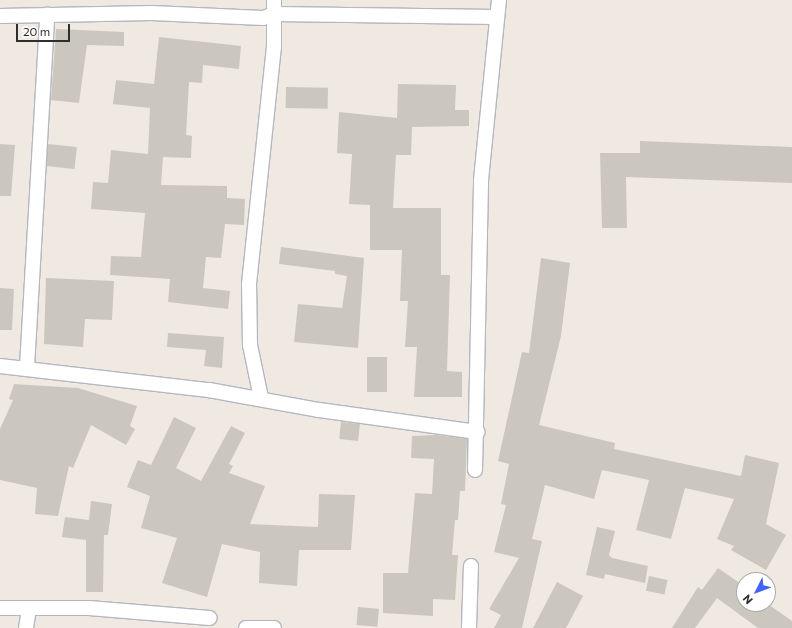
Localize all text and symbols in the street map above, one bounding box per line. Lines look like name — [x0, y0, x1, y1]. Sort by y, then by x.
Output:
scale bar — [18, 16, 72, 42]
text: 20 m — [23, 24, 50, 38]
north arrow — [736, 572, 776, 612]
text: N — [740, 592, 755, 607]

